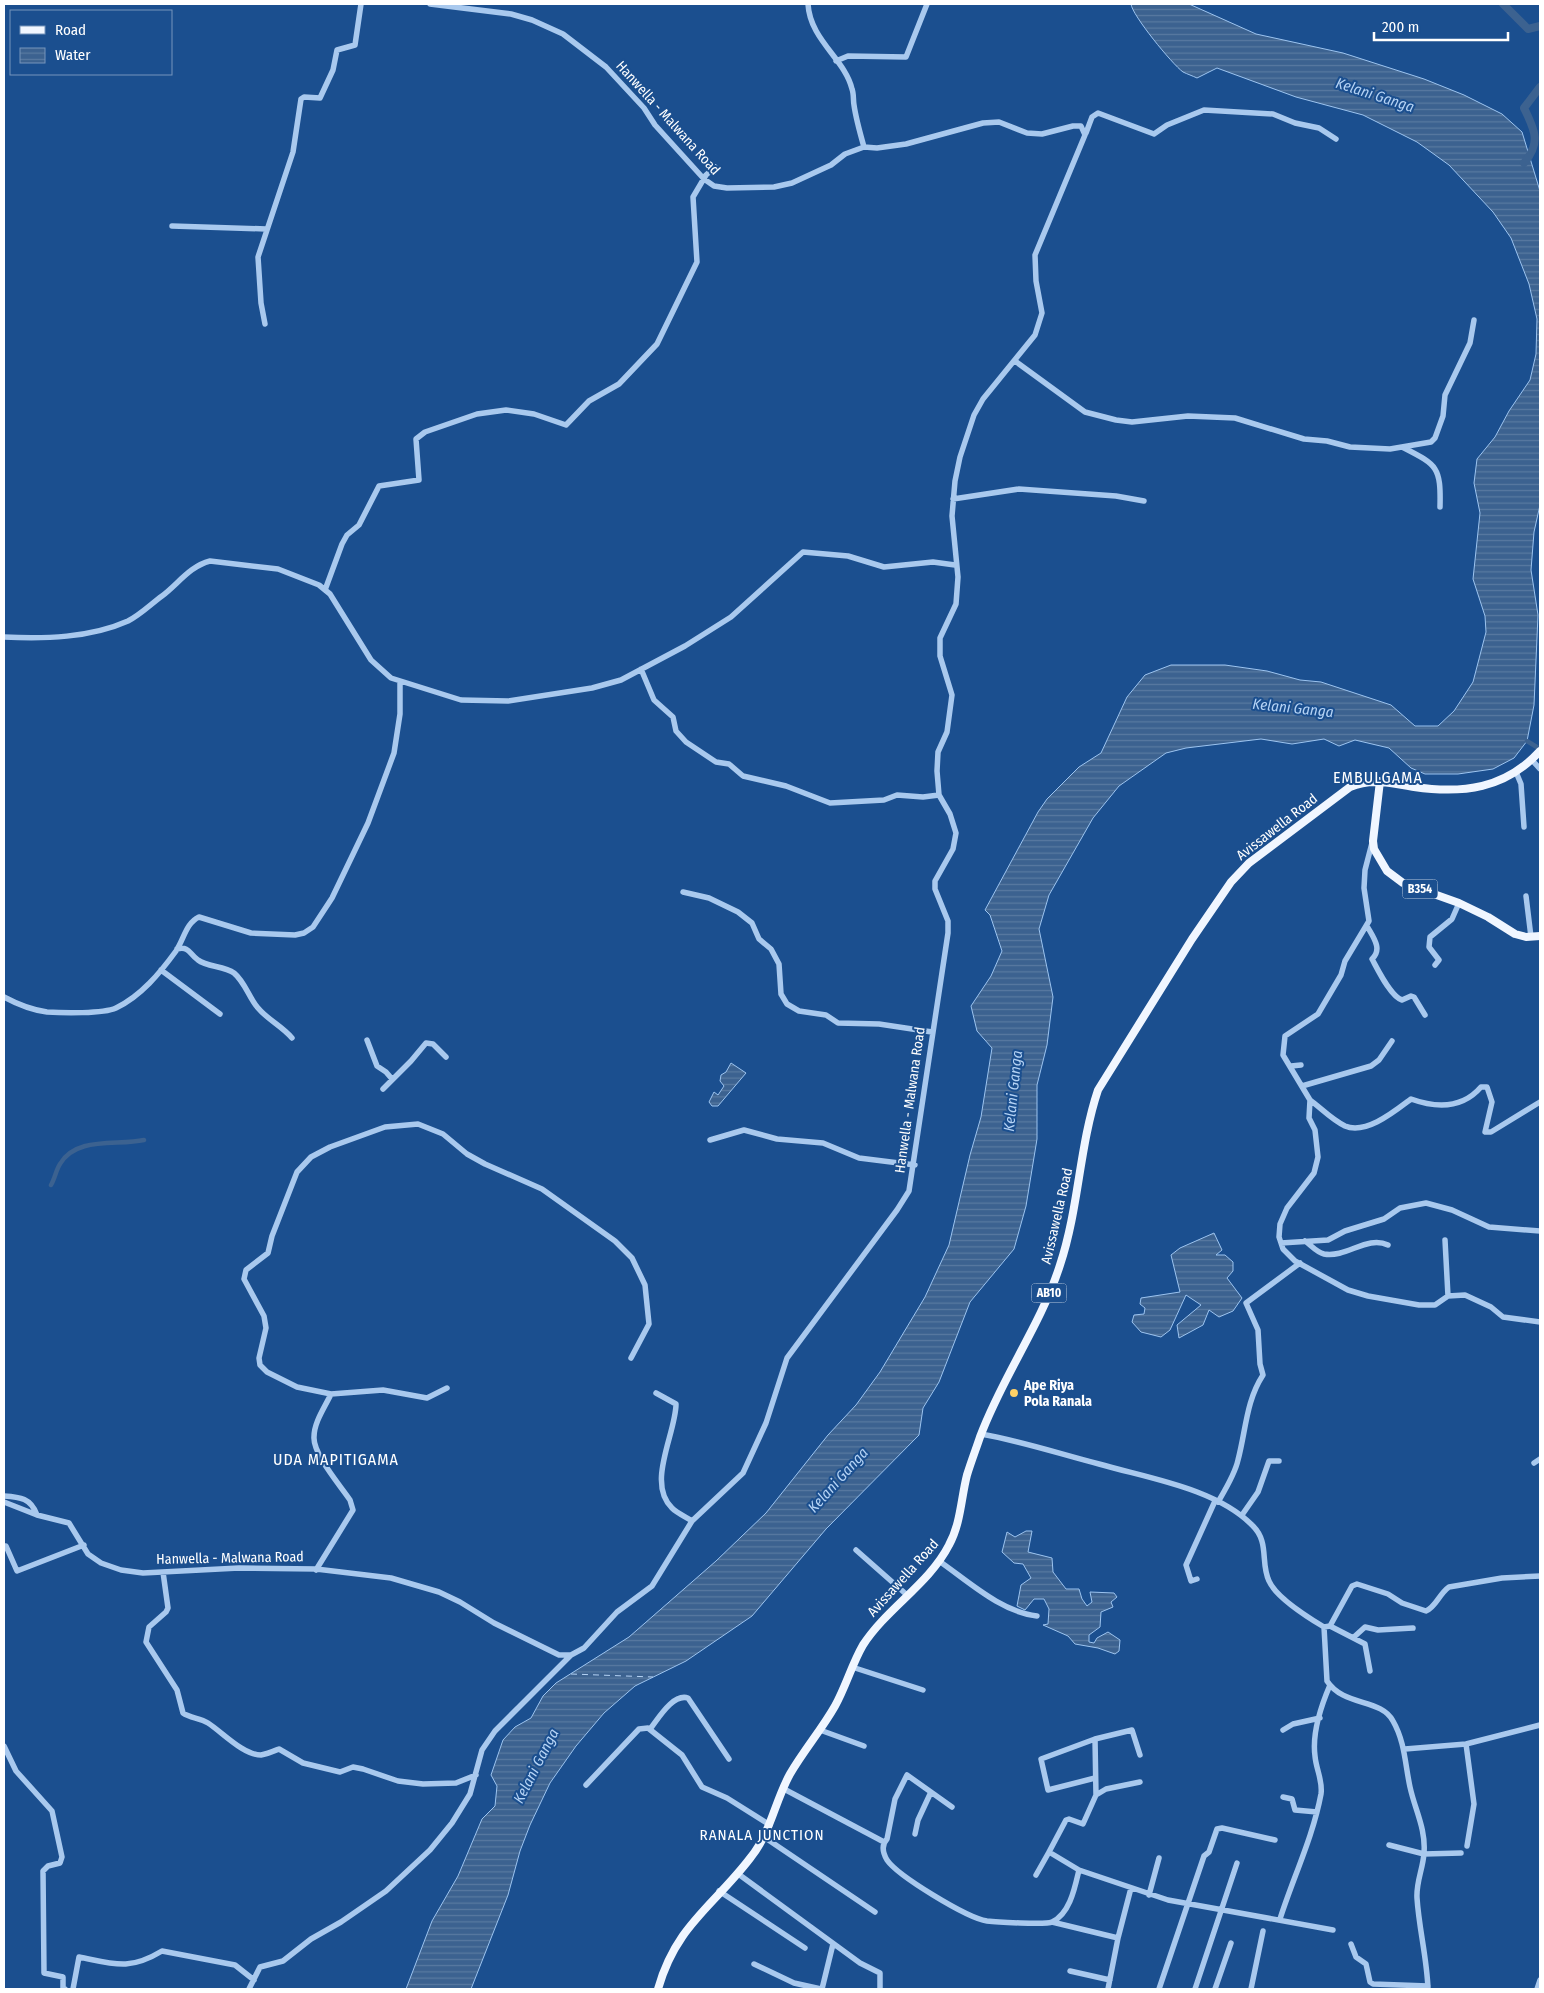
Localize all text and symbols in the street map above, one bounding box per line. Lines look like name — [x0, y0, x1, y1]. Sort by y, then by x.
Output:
legend — [10, 10, 172, 75]
scale bar — [1374, 10, 1508, 42]
text: 200 m — [1382, 18, 1419, 36]
text: Road — [55, 21, 86, 39]
text: Water — [55, 46, 91, 64]
street label: Hanwella - Malwana Road — [612, 57, 724, 179]
water label: Kelani Ganga — [1334, 74, 1417, 116]
water label: Kelani Ganga — [1252, 695, 1335, 721]
district label: EMBULGAMA — [1333, 768, 1423, 787]
street label: Avissawella Road — [1233, 790, 1321, 864]
road number: B354 — [1402, 880, 1438, 899]
street label: Hanwella - Malwana Road — [891, 1026, 929, 1174]
water label: Kelani Ganga — [1000, 1049, 1026, 1132]
street label: Avissawella Road — [1038, 1166, 1076, 1266]
road number: AB10 — [1032, 1284, 1066, 1302]
place label: Ape Riya Pola Ranala — [1023, 1377, 1092, 1410]
marker: Ape Riya Pola Ranala — [1008, 1387, 1020, 1399]
water label: Kelani Ganga — [804, 1444, 872, 1516]
district label: UDA MAPITIGAMA — [273, 1450, 399, 1469]
street label: Avissawella Road — [864, 1536, 942, 1620]
street label: Hanwella - Malwana Road — [156, 1548, 304, 1568]
water label: Kelani Ganga — [510, 1725, 563, 1806]
district label: RANALA JUNCTION — [699, 1826, 825, 1844]

